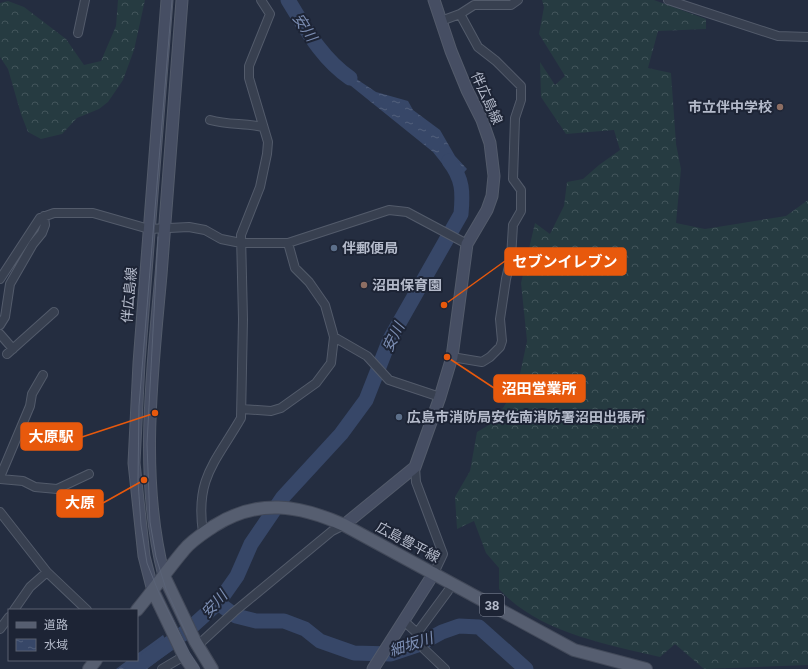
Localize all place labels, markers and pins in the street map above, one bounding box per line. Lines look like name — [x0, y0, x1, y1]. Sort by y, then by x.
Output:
place label: 市立伴中学校 — [688, 99, 772, 115]
marker: 市立伴中学校 — [775, 102, 785, 112]
place label: 伴郵便局 — [342, 240, 398, 256]
marker: 伴郵便局 — [329, 243, 339, 253]
callout: セブンイレブン — [505, 248, 626, 275]
place label: 沼田保育園 — [372, 277, 442, 293]
marker: 沼田保育園 — [359, 280, 369, 290]
callout: 沼田営業所 — [494, 375, 585, 402]
place label: 広島市消防局安佐南消防署沼田出張所 — [407, 409, 645, 425]
marker: 広島市消防局安佐南消防署沼田出張所 — [394, 412, 404, 422]
callout: 大原駅 — [21, 423, 82, 450]
callout: 大原 — [57, 490, 103, 517]

